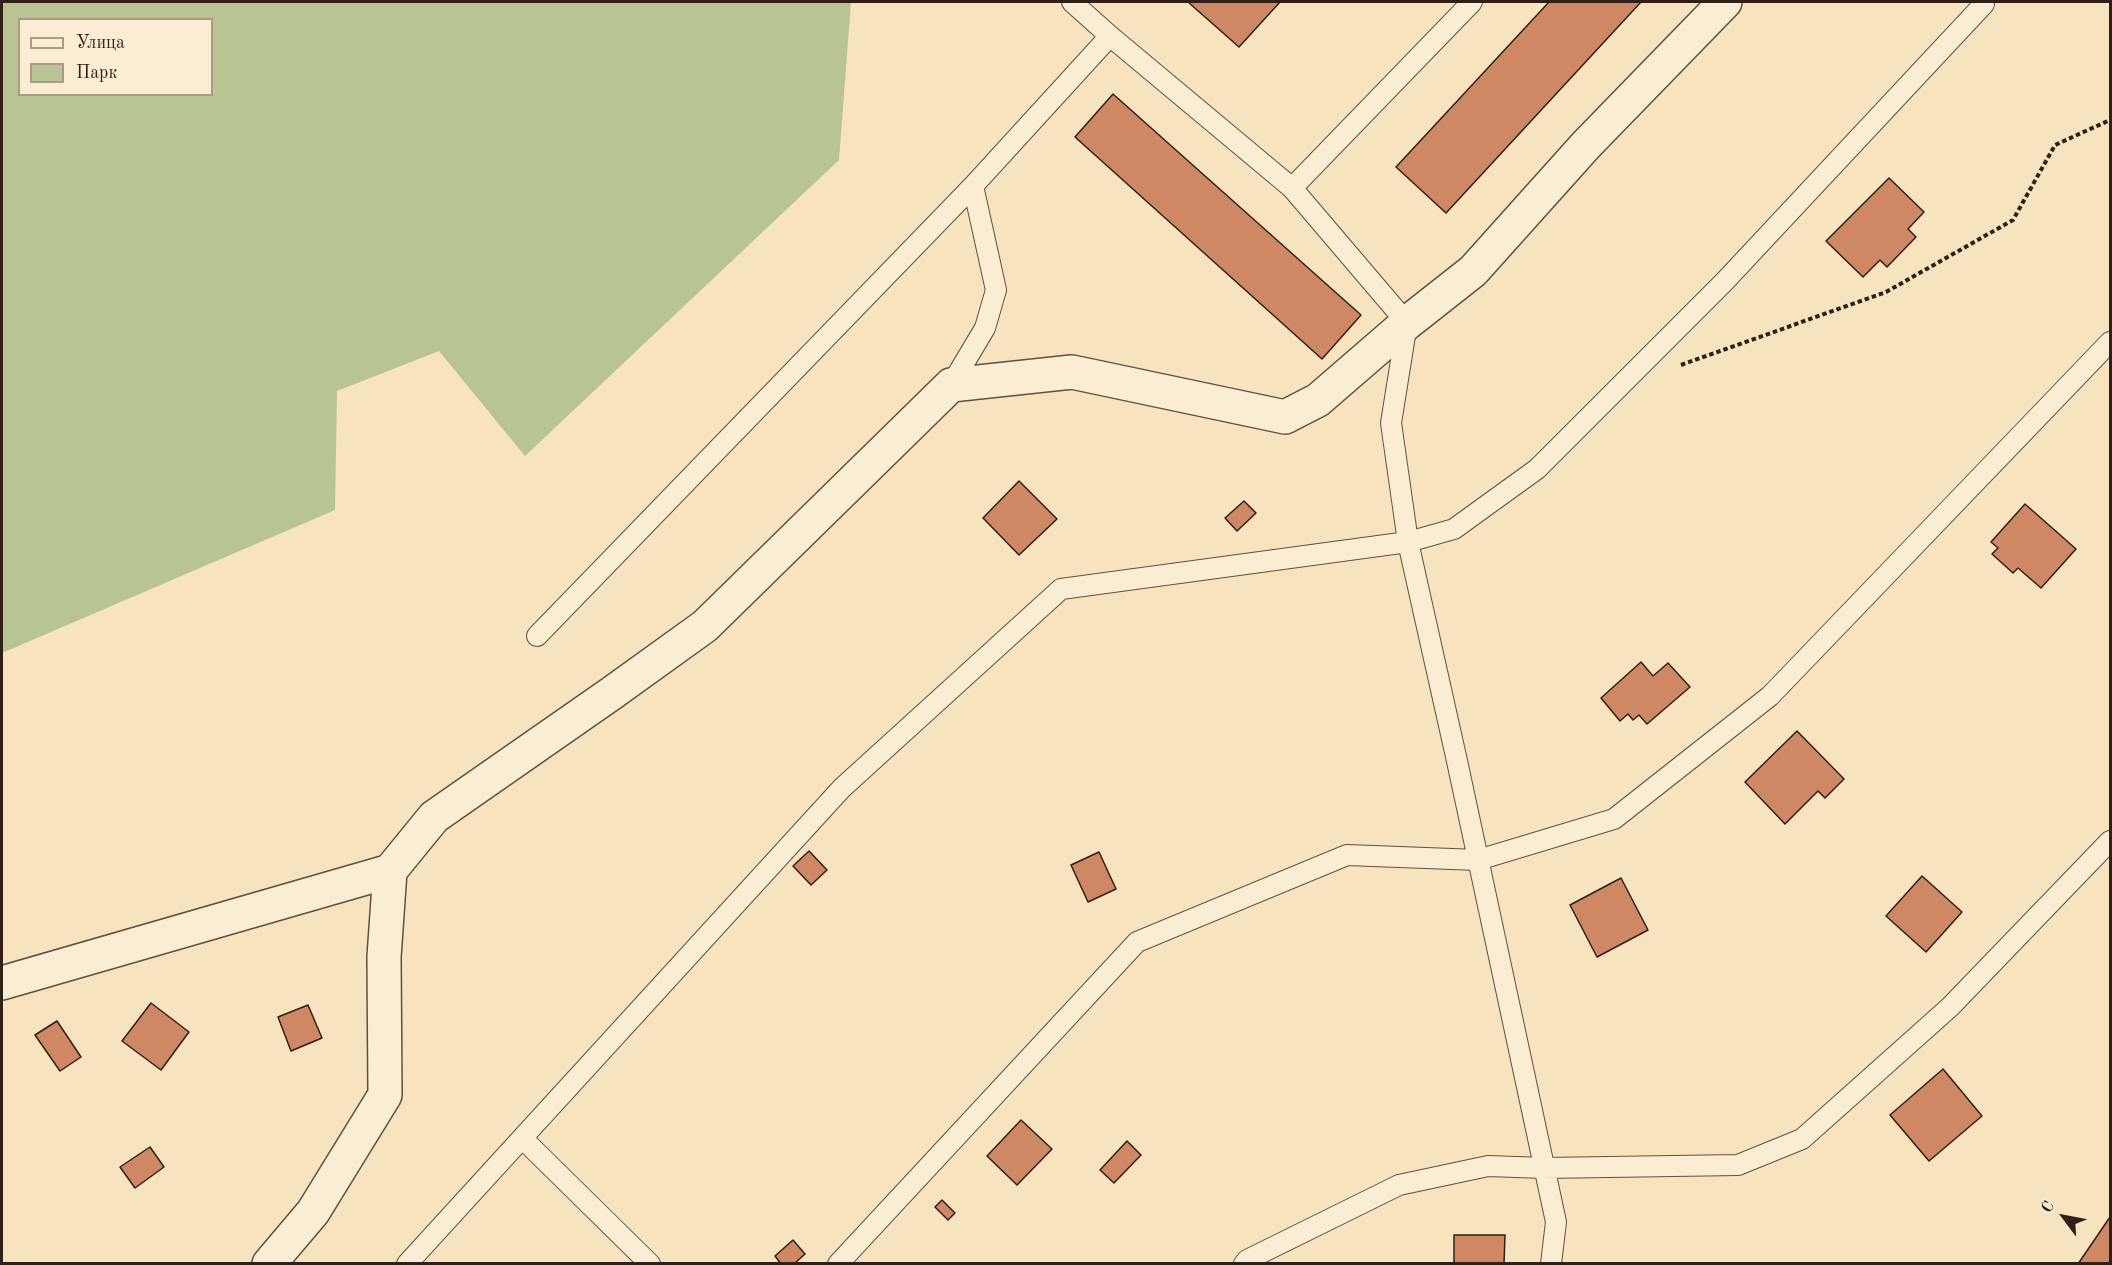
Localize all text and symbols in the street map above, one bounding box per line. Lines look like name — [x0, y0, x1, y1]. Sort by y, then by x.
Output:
legend — [18, 18, 213, 96]
text: Улица — [76, 34, 125, 52]
text: Парк — [76, 64, 117, 82]
north arrow — [2034, 1187, 2094, 1247]
text: С — [2039, 1199, 2058, 1216]

